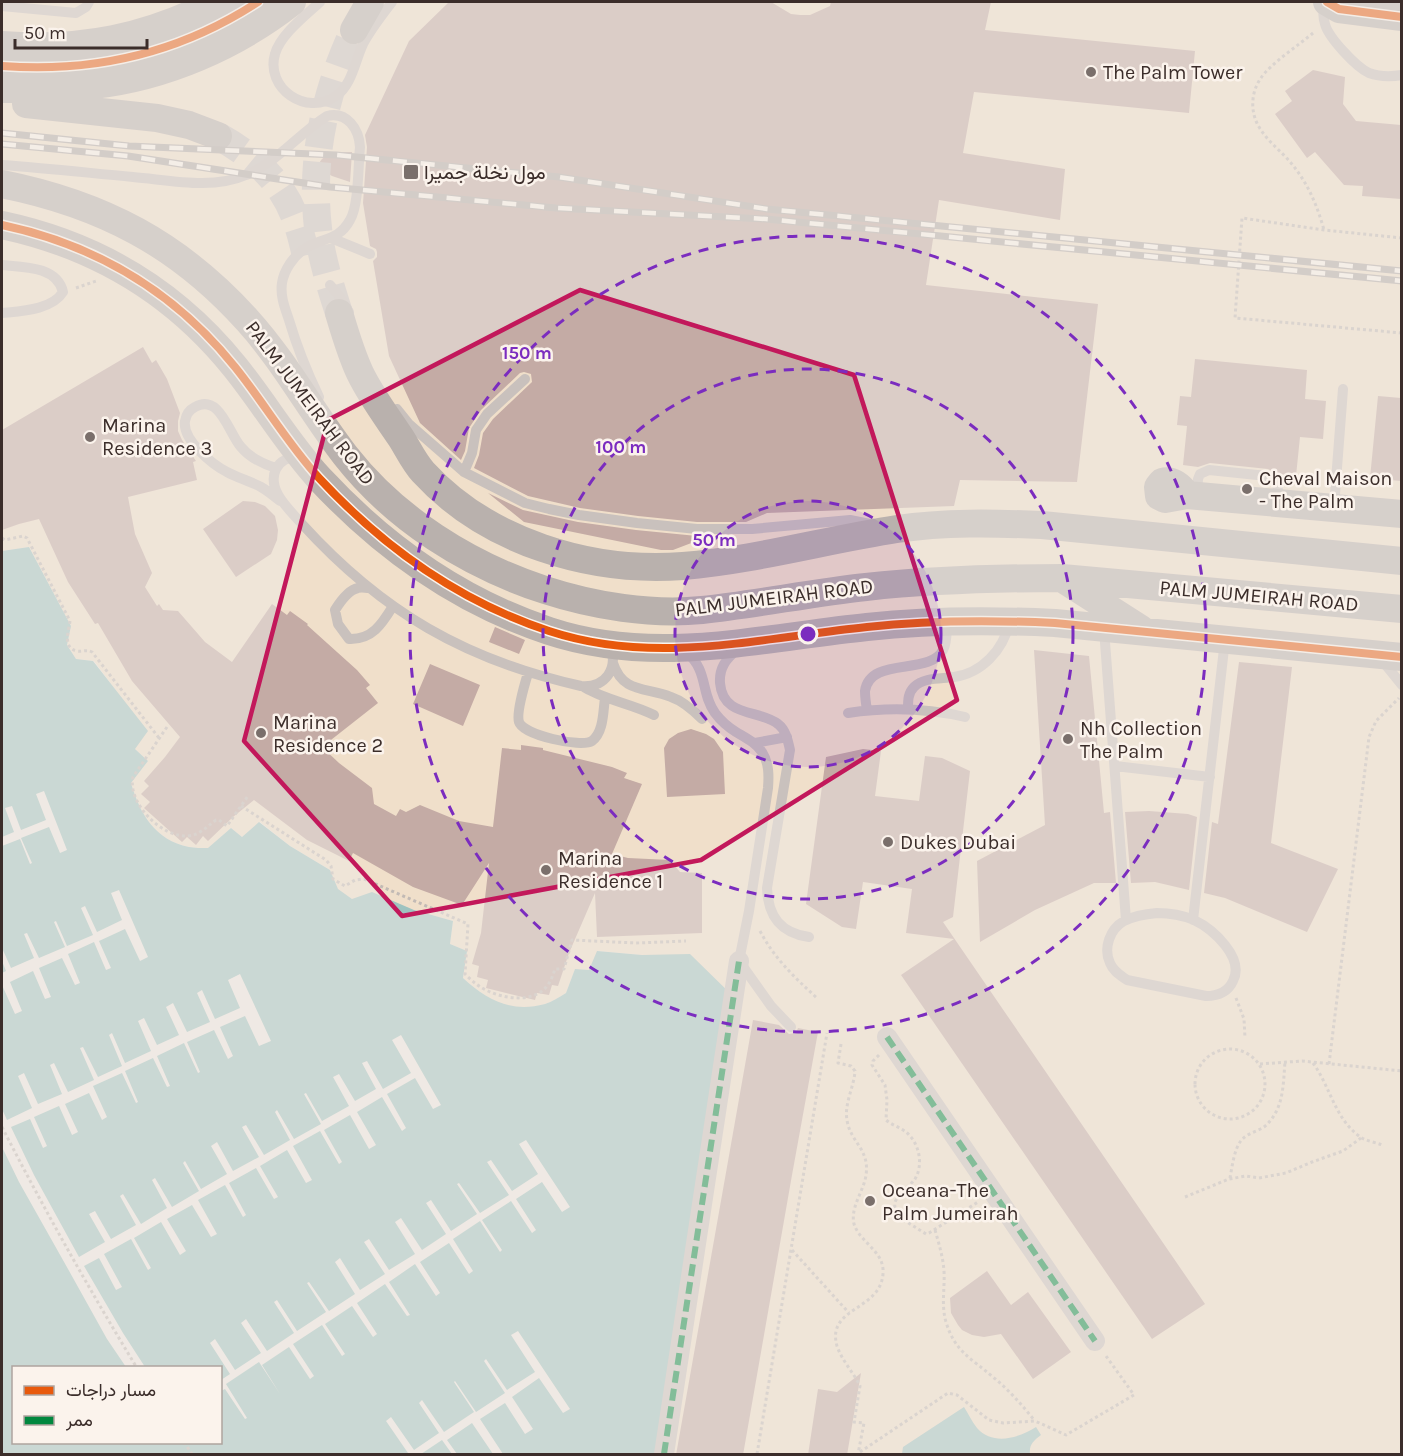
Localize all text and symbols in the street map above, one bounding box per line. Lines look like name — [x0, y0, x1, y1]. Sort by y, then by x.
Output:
scale bar — [15, 12, 147, 50]
text: 50 m — [24, 22, 66, 44]
place label: The Palm Tower — [1103, 61, 1243, 84]
marker: The Palm Tower — [1084, 65, 1098, 79]
place label: مول نخلة جميرا — [424, 161, 546, 185]
marker: مول نخلة جميرا — [402, 163, 420, 181]
street label: PALM JUMEIRAH ROAD — [241, 316, 379, 490]
text: 150 m — [502, 342, 552, 364]
place label: Marina Residence 3 — [102, 414, 212, 460]
marker: Marina Residence 3 — [83, 430, 97, 444]
text: 100 m — [596, 436, 646, 458]
place label: Cheval Maison - The Palm — [1259, 467, 1392, 513]
marker: Cheval Maison - The Palm — [1240, 482, 1254, 496]
text: 50 m — [692, 529, 736, 551]
street label: PALM JUMEIRAH ROAD — [674, 574, 874, 622]
street label: PALM JUMEIRAH ROAD — [1159, 576, 1359, 616]
centre of rings — [798, 624, 818, 644]
place label: Marina Residence 2 — [273, 711, 383, 757]
place label: Nh Collection The Palm — [1080, 717, 1202, 763]
marker: Marina Residence 2 — [254, 726, 268, 740]
marker: Nh Collection The Palm — [1061, 732, 1075, 746]
place label: Dukes Dubai — [900, 831, 1016, 854]
marker: Dukes Dubai — [881, 835, 895, 849]
place label: Marina Residence 1 — [558, 847, 663, 893]
marker: Marina Residence 1 — [539, 863, 553, 877]
place label: Oceana-The Palm Jumeirah — [882, 1179, 1019, 1225]
marker: Oceana-The Palm Jumeirah — [863, 1194, 877, 1208]
legend — [12, 1366, 222, 1444]
text: مسار دراجات — [66, 1379, 156, 1401]
text: ممر — [65, 1409, 93, 1431]

